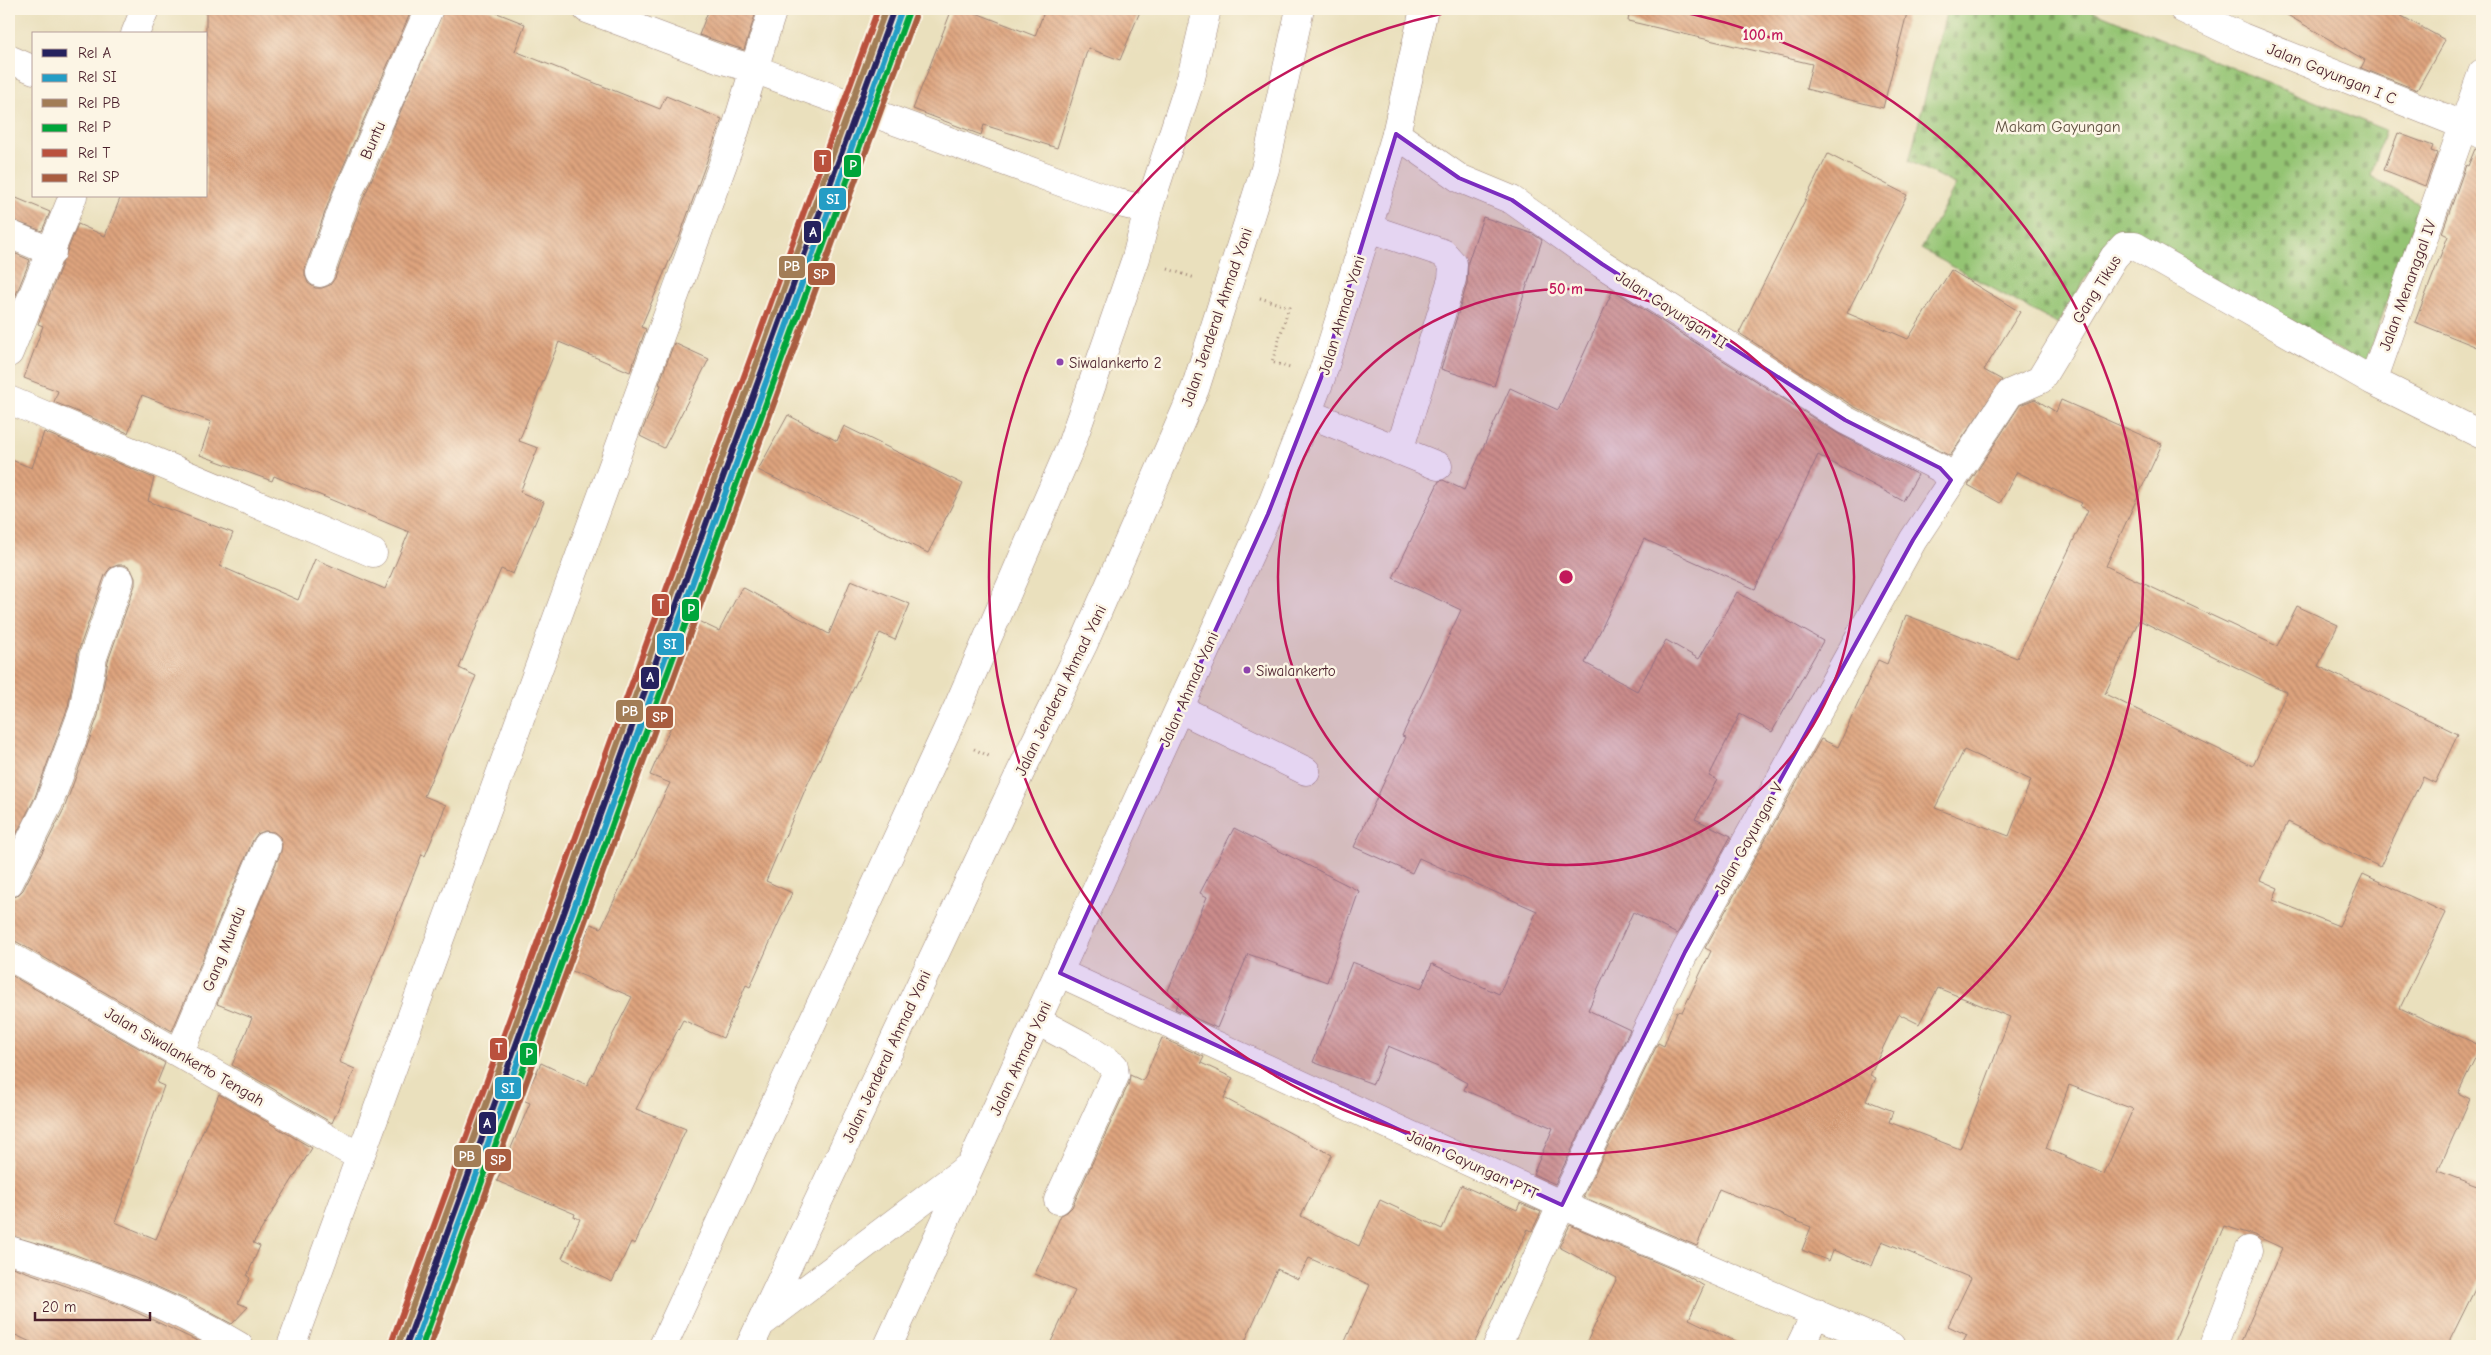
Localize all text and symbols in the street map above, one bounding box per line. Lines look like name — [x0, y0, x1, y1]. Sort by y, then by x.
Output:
text: 100 m — [1743, 26, 1783, 44]
legend — [32, 32, 208, 198]
street label: Jalan Gayungan I C — [2264, 40, 2399, 108]
text: Rel A — [78, 44, 112, 62]
text: Rel SI — [78, 68, 117, 86]
text: Rel PB — [78, 94, 120, 112]
text: Rel P — [78, 118, 112, 136]
park label: Makam Gayungan — [1995, 118, 2121, 136]
street label: Buntu — [357, 119, 389, 162]
text: Rel T — [78, 144, 111, 162]
line badge: T — [813, 149, 832, 173]
text: T — [819, 152, 827, 169]
line badge: P — [843, 154, 862, 178]
text: P — [849, 157, 857, 174]
text: Rel SP — [78, 168, 120, 186]
line badge: SI — [818, 187, 847, 211]
text: SI — [826, 191, 840, 208]
street label: Jalan Menanggal IV — [2376, 217, 2440, 353]
line badge: A — [803, 220, 822, 244]
text: A — [809, 224, 817, 241]
street label: Jalan Jenderal Ahmad Yani — [1178, 226, 1256, 409]
street label: Gang Tikus — [2069, 252, 2125, 327]
street label: Jalan Ahmad Yani — [1315, 253, 1369, 377]
line badge: PB — [778, 255, 806, 279]
text: PB — [784, 258, 801, 275]
line badge: SP — [807, 262, 836, 286]
text: SP — [813, 266, 829, 283]
street label: Jalan Gayungan II — [1613, 267, 1730, 352]
text: 50 m — [1549, 280, 1583, 298]
place label: Siwalankerto 2 — [1069, 354, 1162, 372]
marker: Siwalankerto 2 — [1055, 357, 1065, 367]
centre of rings — [1557, 568, 1575, 586]
line badge: T — [651, 593, 670, 617]
text: T — [657, 596, 665, 613]
line badge: P — [681, 598, 700, 622]
text: P — [687, 601, 695, 618]
street label: Jalan Jenderal Ahmad Yani — [1012, 602, 1110, 779]
street label: Jalan Ahmad Yani — [1155, 629, 1222, 750]
line badge: SI — [656, 632, 685, 656]
text: SI — [663, 636, 677, 653]
place label: Siwalankerto — [1256, 662, 1336, 680]
marker: Siwalankerto — [1242, 665, 1252, 675]
line badge: A — [640, 666, 660, 690]
text: A — [646, 669, 654, 686]
line badge: PB — [615, 699, 644, 723]
text: PB — [622, 703, 639, 720]
line badge: SP — [645, 705, 674, 729]
text: SP — [652, 709, 668, 726]
street label: Jalan Gayungan V — [1711, 779, 1787, 897]
street label: Gang Mundu — [199, 905, 249, 994]
street label: Jalan Jenderal Ahmad Yani — [839, 968, 935, 1145]
street label: Jalan Ahmad Yani — [987, 998, 1055, 1118]
street label: Jalan Siwalankerto Tengah — [102, 1004, 267, 1110]
line badge: T — [489, 1037, 508, 1061]
text: T — [495, 1040, 503, 1057]
line badge: P — [519, 1042, 538, 1066]
text: P — [525, 1045, 533, 1062]
line badge: SI — [494, 1076, 522, 1100]
text: SI — [501, 1080, 515, 1097]
line badge: A — [478, 1111, 497, 1135]
text: A — [483, 1115, 491, 1132]
street label: Jalan Gayungan PTT — [1404, 1127, 1541, 1203]
line badge: PB — [453, 1144, 482, 1168]
text: PB — [459, 1148, 476, 1165]
line badge: SP — [484, 1148, 512, 1172]
text: SP — [490, 1152, 506, 1169]
scale bar — [35, 1290, 150, 1322]
text: 20 m — [42, 1298, 76, 1316]

